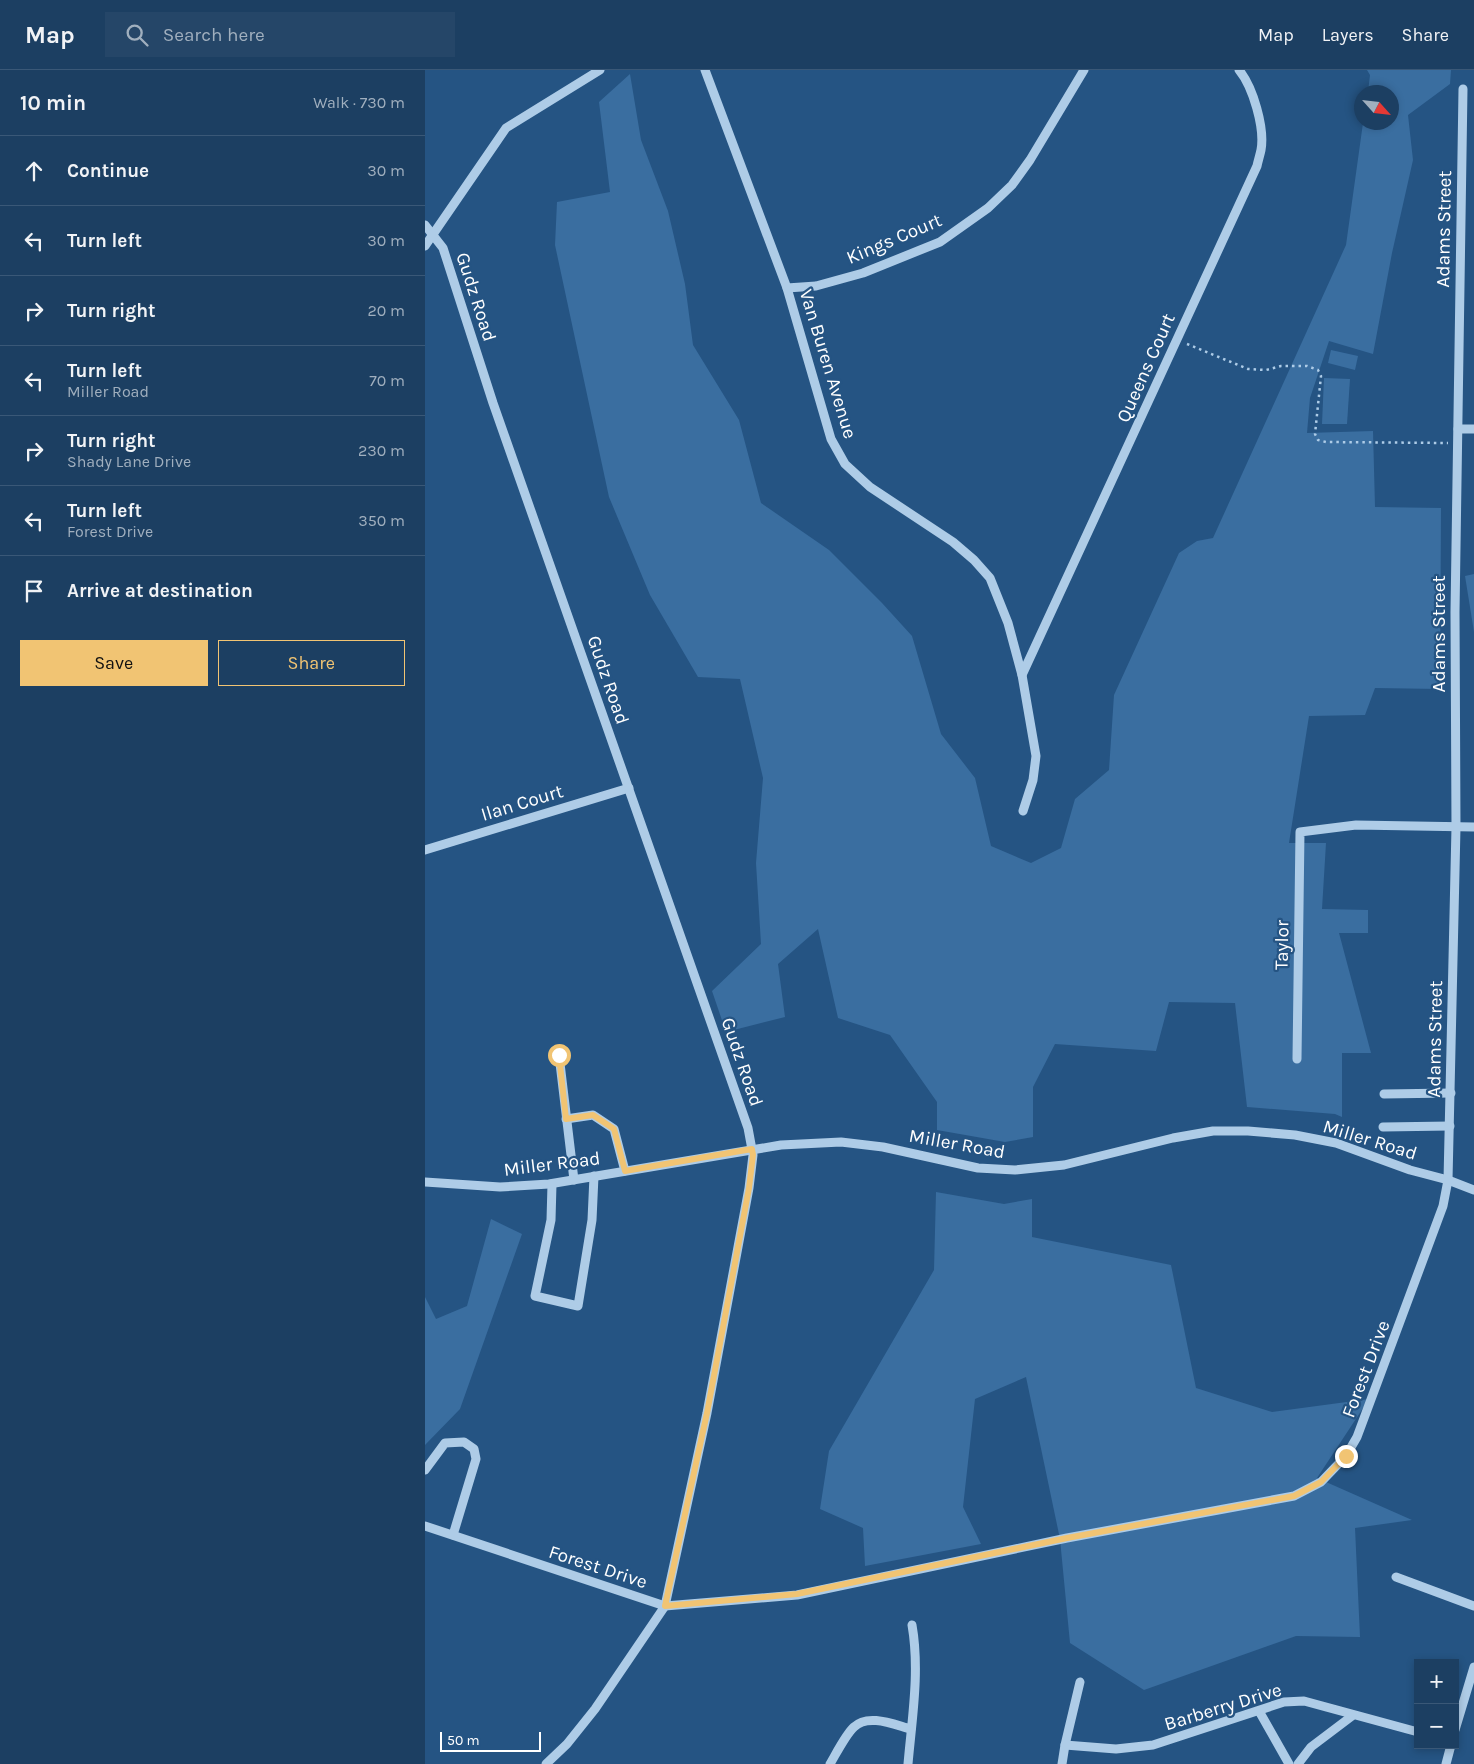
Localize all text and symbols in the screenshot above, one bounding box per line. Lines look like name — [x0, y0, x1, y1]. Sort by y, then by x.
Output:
search box — [105, 12, 455, 57]
text: Map — [25, 21, 75, 49]
icon: search — [123, 21, 151, 49]
text: Search here — [163, 24, 265, 46]
text: Map — [1258, 24, 1294, 46]
text: Layers — [1322, 24, 1374, 46]
text: Share — [1402, 24, 1449, 46]
north arrow — [1354, 85, 1399, 130]
text: 10 min — [20, 91, 86, 115]
text: Walk · 730 m — [313, 93, 405, 112]
icon: ahead — [20, 157, 48, 185]
text: Continue — [67, 160, 149, 182]
text: 30 m — [367, 161, 405, 180]
street label: Adams Street — [1432, 170, 1456, 288]
street label: Kings Court — [843, 209, 945, 269]
icon: left — [20, 227, 48, 255]
text: Turn left — [67, 230, 142, 252]
text: 30 m — [367, 231, 405, 250]
street label: Gudz Road — [451, 250, 501, 344]
street label: Van Buren Avenue — [795, 287, 861, 441]
icon: right — [20, 297, 48, 325]
text: Turn right — [67, 300, 156, 322]
text: 20 m — [367, 301, 405, 320]
street label: Queens Court — [1112, 310, 1180, 426]
text: Turn left — [67, 360, 142, 382]
icon: left — [20, 367, 48, 395]
text: 70 m — [369, 371, 405, 390]
text: Miller Road — [67, 382, 149, 401]
text: Turn right — [67, 430, 156, 452]
icon: right — [20, 437, 48, 465]
text: 230 m — [358, 441, 405, 460]
text: Shady Lane Drive — [67, 452, 191, 471]
text: Turn left — [67, 500, 142, 522]
icon: left — [20, 507, 48, 535]
text: 350 m — [358, 511, 405, 530]
text: Forest Drive — [67, 522, 153, 541]
street label: Adams Street — [1428, 575, 1450, 693]
icon: arrive — [20, 577, 48, 605]
text: Arrive at destination — [67, 580, 253, 602]
street label: Gudz Road — [583, 633, 633, 727]
button: Save — [20, 640, 208, 686]
button: Share — [218, 640, 405, 686]
street label: Ilan Court — [478, 780, 566, 826]
street label: Taylor — [1271, 920, 1293, 970]
street label: Adams Street — [1423, 980, 1447, 1098]
street label: Gudz Road — [717, 1015, 767, 1109]
route start — [548, 1044, 571, 1067]
street label: Miller Road — [1320, 1115, 1420, 1165]
street label: Miller Road — [907, 1125, 1007, 1163]
street label: Miller Road — [502, 1147, 602, 1181]
street label: Forest Drive — [1337, 1317, 1395, 1421]
route end — [1335, 1445, 1358, 1468]
street label: Forest Drive — [546, 1541, 650, 1593]
map controls — [1414, 1659, 1459, 1749]
button: + — [1414, 1659, 1459, 1704]
street label: Barberry Drive — [1162, 1679, 1284, 1735]
button: − — [1414, 1704, 1459, 1749]
scale bar — [440, 1729, 541, 1752]
text: 50 m — [447, 1732, 480, 1749]

